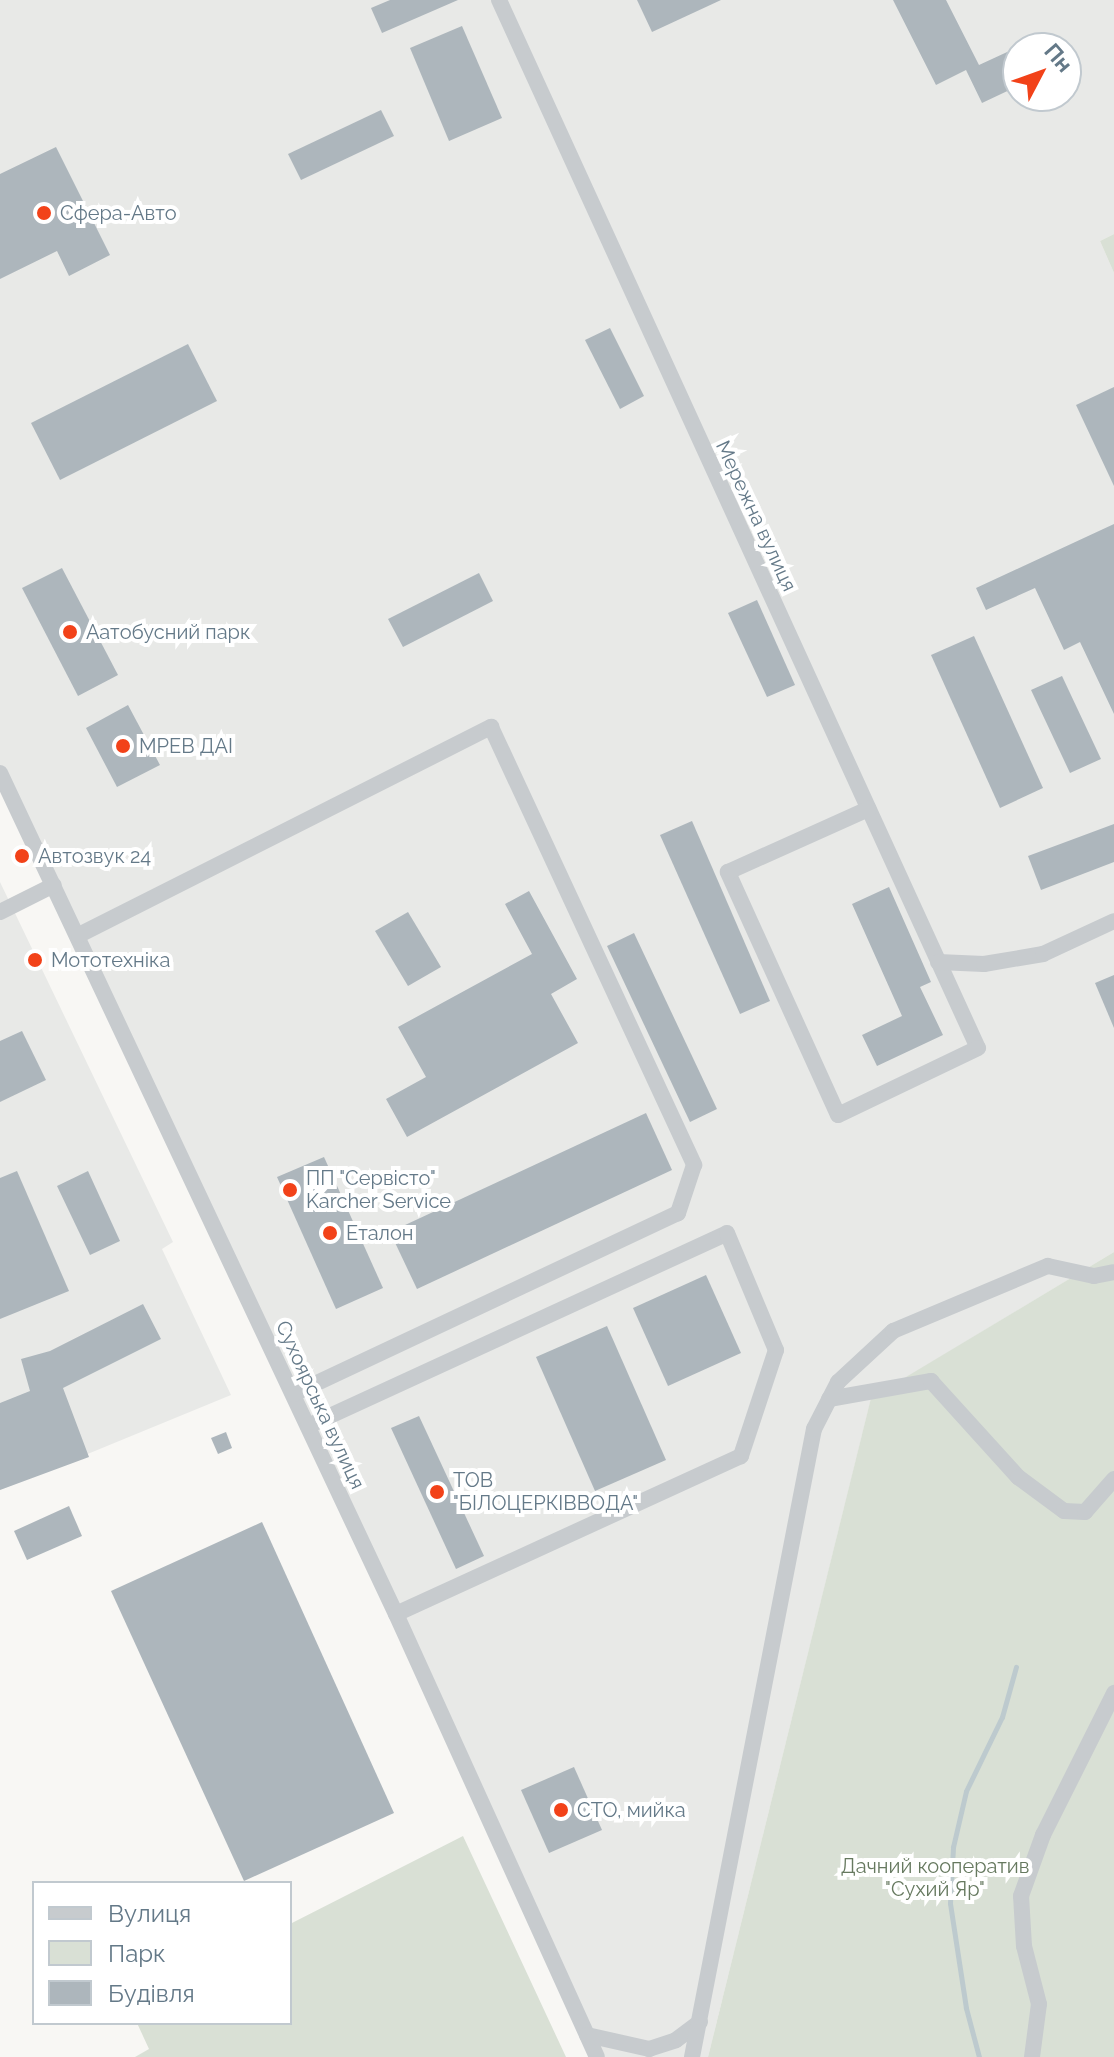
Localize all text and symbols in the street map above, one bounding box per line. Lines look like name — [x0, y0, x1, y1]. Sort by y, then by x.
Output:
north arrow — [1002, 32, 1082, 112]
text: Пн — [1039, 38, 1078, 77]
place label: Сфера-Авто — [60, 201, 177, 225]
marker: Сфера-Авто — [35, 204, 53, 222]
street label: Мережна вулиця — [711, 437, 801, 595]
place label: Аатобусний парк — [86, 620, 250, 644]
marker: Аатобусний парк — [61, 623, 79, 641]
place label: МРЕВ ДАІ — [139, 734, 233, 758]
marker: МРЕВ ДАІ — [114, 737, 132, 755]
place label: Автозвук 24 — [38, 844, 151, 868]
marker: Автозвук 24 — [13, 847, 31, 865]
place label: Мототехніка — [51, 948, 170, 972]
marker: Мототехніка — [26, 951, 44, 969]
place label: ПП "Сервісто" Karcher Service — [306, 1166, 451, 1213]
marker: ПП "Сервісто" Karcher Service — [281, 1181, 299, 1199]
place label: Еталон — [346, 1221, 414, 1245]
marker: Еталон — [321, 1224, 339, 1242]
street label: Сухоярська вулиця — [270, 1317, 370, 1493]
place label: ТОВ "БІЛОЦЕРКІВВОДА" — [453, 1468, 638, 1515]
marker: ТОВ "БІЛОЦЕРКІВВОДА" — [428, 1483, 446, 1501]
place label: СТО, мийка — [577, 1798, 686, 1822]
marker: СТО, мийка — [552, 1801, 570, 1819]
park label: Дачний кооператив "Сухий Яр" — [841, 1855, 1029, 1902]
legend — [32, 1881, 292, 2025]
text: Вулиця — [108, 1899, 191, 1928]
text: Парк — [108, 1939, 166, 1968]
text: Будівля — [108, 1979, 195, 2008]

